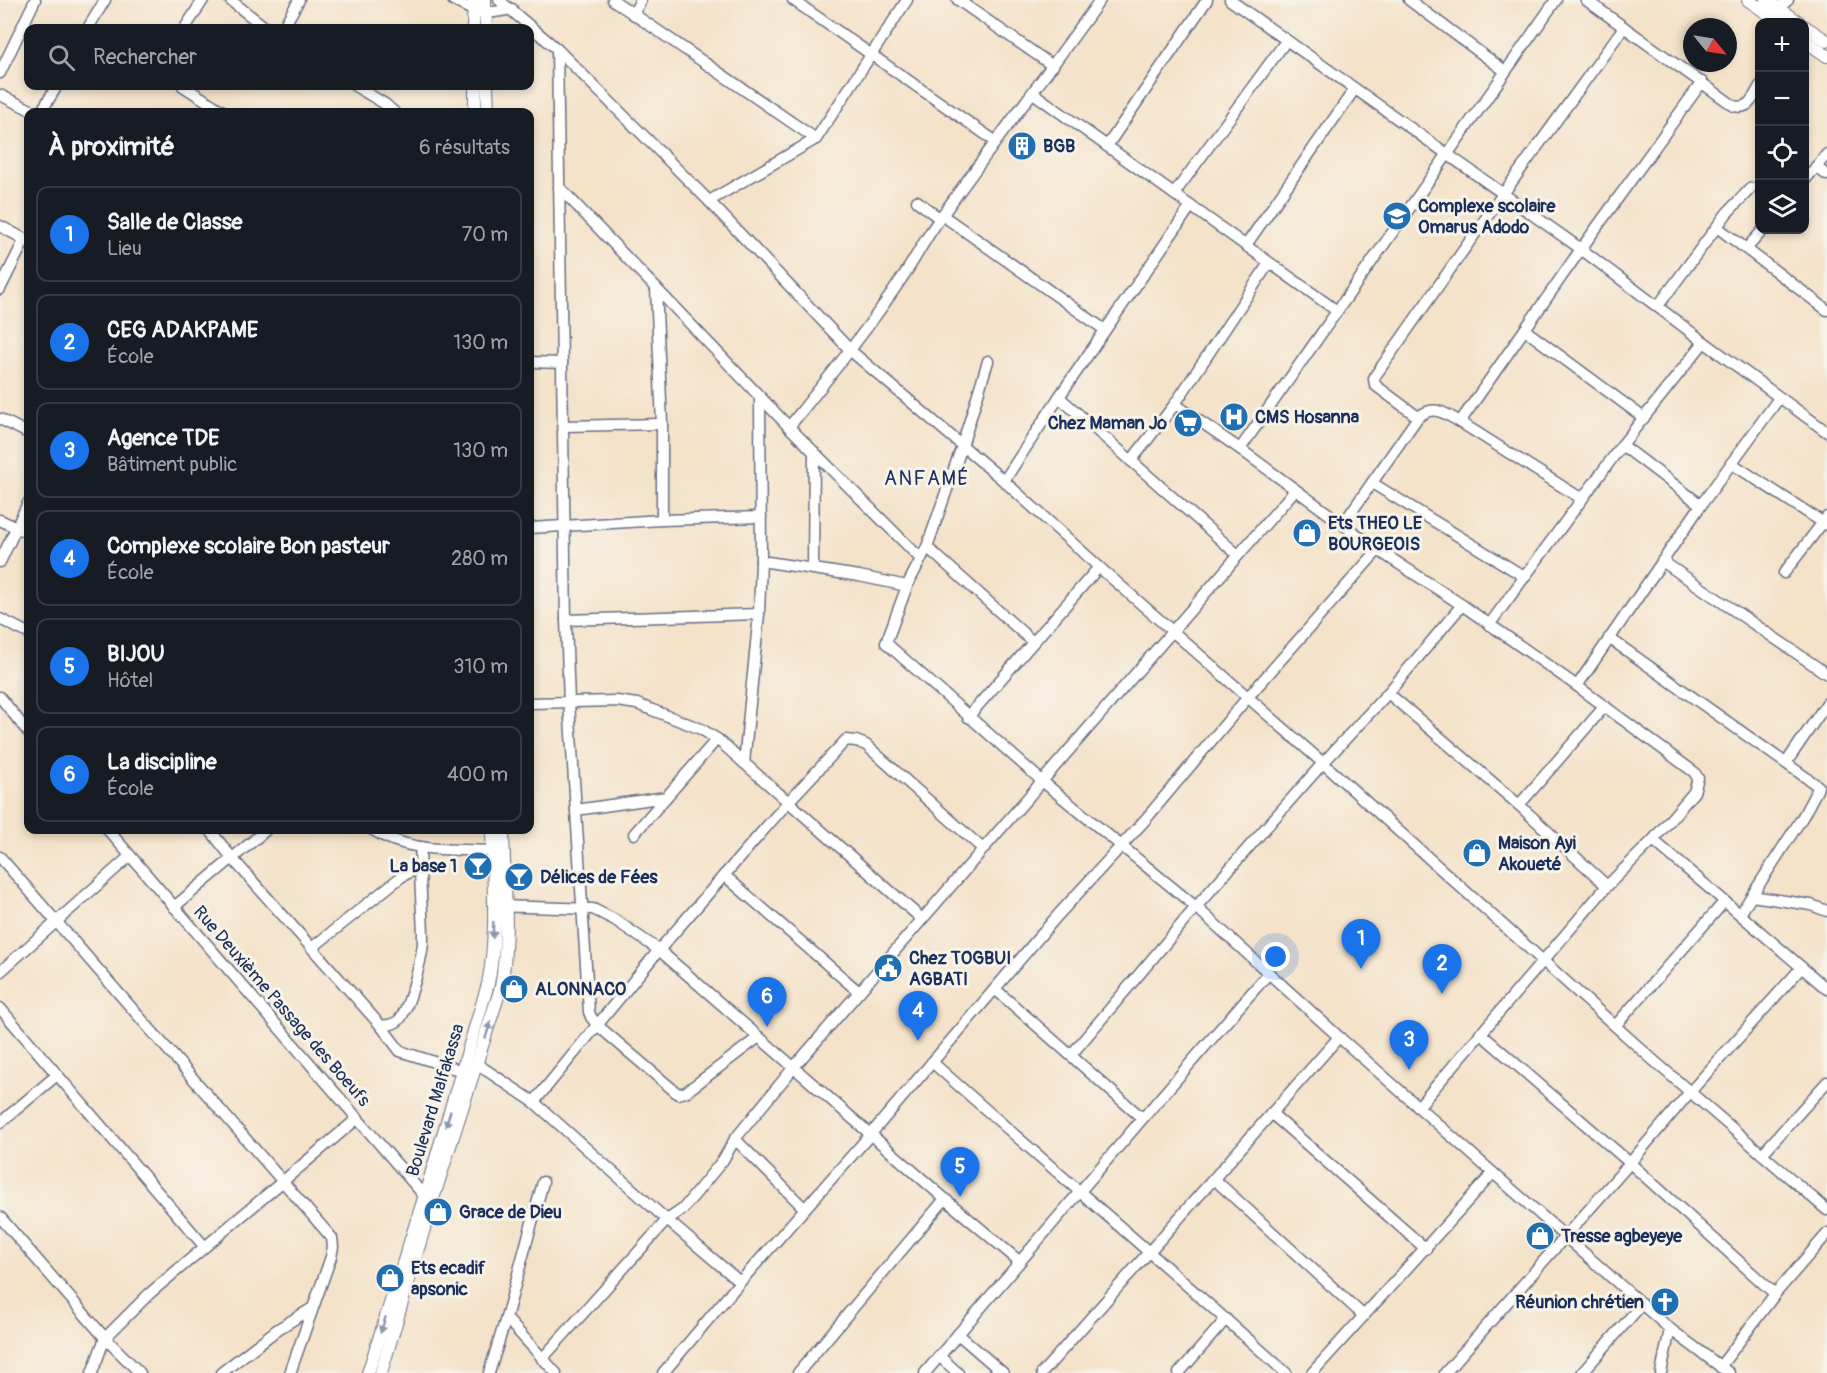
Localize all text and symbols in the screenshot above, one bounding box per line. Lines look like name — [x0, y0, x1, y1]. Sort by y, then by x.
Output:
north arrow — [1683, 18, 1737, 72]
map controls — [1755, 18, 1809, 234]
button: + — [1755, 18, 1809, 72]
search box — [24, 24, 534, 90]
icon: search — [45, 41, 78, 74]
text: Rechercher — [93, 43, 197, 71]
button: − — [1755, 72, 1809, 126]
button: locate — [1755, 126, 1809, 180]
building icon: BGB — [1006, 130, 1038, 162]
text: À proximité — [48, 131, 175, 163]
text: 6 résultats — [419, 135, 510, 160]
place label: BGB — [1043, 135, 1075, 158]
button: layers — [1755, 180, 1809, 234]
place label: Complexe scolaire Omarus Adodo — [1418, 195, 1556, 239]
school or university icon: Complexe scolaire Omarus Adodo — [1381, 200, 1413, 232]
text: Salle de Classe — [107, 208, 242, 236]
text: 1 — [66, 222, 73, 247]
text: 70 m — [462, 222, 508, 247]
text: Lieu — [107, 236, 142, 261]
text: CEG ADAKPAME — [107, 316, 258, 344]
text: 2 — [64, 330, 75, 355]
text: 130 m — [453, 330, 508, 355]
text: École — [107, 344, 154, 369]
hospital icon: CMS Hosanna — [1218, 401, 1250, 433]
place label: CMS Hosanna — [1255, 406, 1360, 429]
supermarket icon: Chez Maman Jo — [1172, 407, 1204, 439]
place label: Chez Maman Jo — [1048, 412, 1167, 435]
text: Agence TDE — [107, 424, 219, 452]
text: 3 — [64, 438, 75, 463]
text: 130 m — [453, 438, 508, 463]
text: Bâtiment public — [107, 452, 237, 477]
district label: ANFAMÉ — [884, 466, 970, 491]
place label: Ets THEO LE BOURGEOIS — [1328, 512, 1423, 556]
shop icon: Ets THEO LE BOURGEOIS — [1291, 517, 1323, 549]
text: Complexe scolaire Bon pasteur — [107, 532, 390, 560]
text: 4 — [64, 546, 75, 571]
text: 280 m — [451, 546, 508, 571]
text: École — [107, 560, 154, 585]
text: BIJOU — [107, 640, 165, 668]
text: 5 — [64, 654, 75, 679]
text: 310 m — [453, 654, 508, 679]
text: Hôtel — [107, 668, 153, 693]
text: La discipline — [107, 748, 217, 776]
text: 6 — [64, 762, 75, 787]
text: 400 m — [447, 762, 508, 787]
text: École — [107, 776, 154, 801]
place label: Maison Ayi Akoueté — [1498, 832, 1576, 876]
shop icon: Maison Ayi Akoueté — [1461, 837, 1493, 869]
bar icon: La base 1 — [462, 850, 494, 882]
place label: La base 1 — [390, 855, 457, 878]
bar icon: Délices de Fées — [503, 861, 535, 893]
place label: Délices de Fées — [540, 866, 658, 889]
street label: Rue Deuxième Passage des Boeufs — [188, 901, 375, 1112]
one-way arrow — [488, 920, 497, 939]
pin: 1 — [1342, 920, 1380, 969]
your location — [1261, 942, 1290, 971]
pin: 2 — [1422, 944, 1462, 994]
place label: Chez TOGBUI AGBATI — [909, 947, 1011, 991]
public building icon: Chez TOGBUI AGBATI — [872, 952, 904, 984]
shop icon: ALONNACO — [498, 973, 530, 1005]
place label: ALONNACO — [535, 978, 627, 1001]
pin: 6 — [748, 978, 786, 1027]
pin: 4 — [898, 992, 938, 1041]
one-way arrow — [484, 1020, 493, 1038]
pin: 3 — [1390, 1020, 1428, 1070]
street label: Boulevard Malfakassa — [401, 1021, 470, 1179]
one-way arrow — [443, 1110, 452, 1128]
pin: 5 — [940, 1148, 980, 1197]
shop icon: Grace de Dieu — [422, 1196, 454, 1228]
place label: Grace de Dieu — [459, 1201, 562, 1224]
shop icon: Tresse agbeyeye — [1524, 1220, 1556, 1252]
place label: Tresse agbeyeye — [1560, 1225, 1683, 1248]
place label: Ets ecadif apsonic — [411, 1257, 486, 1301]
shop icon: Ets ecadif apsonic — [374, 1262, 406, 1294]
church icon: Réunion chrétien — [1649, 1286, 1681, 1318]
place label: Réunion chrétien — [1515, 1291, 1644, 1314]
one-way arrow — [378, 1316, 387, 1334]

